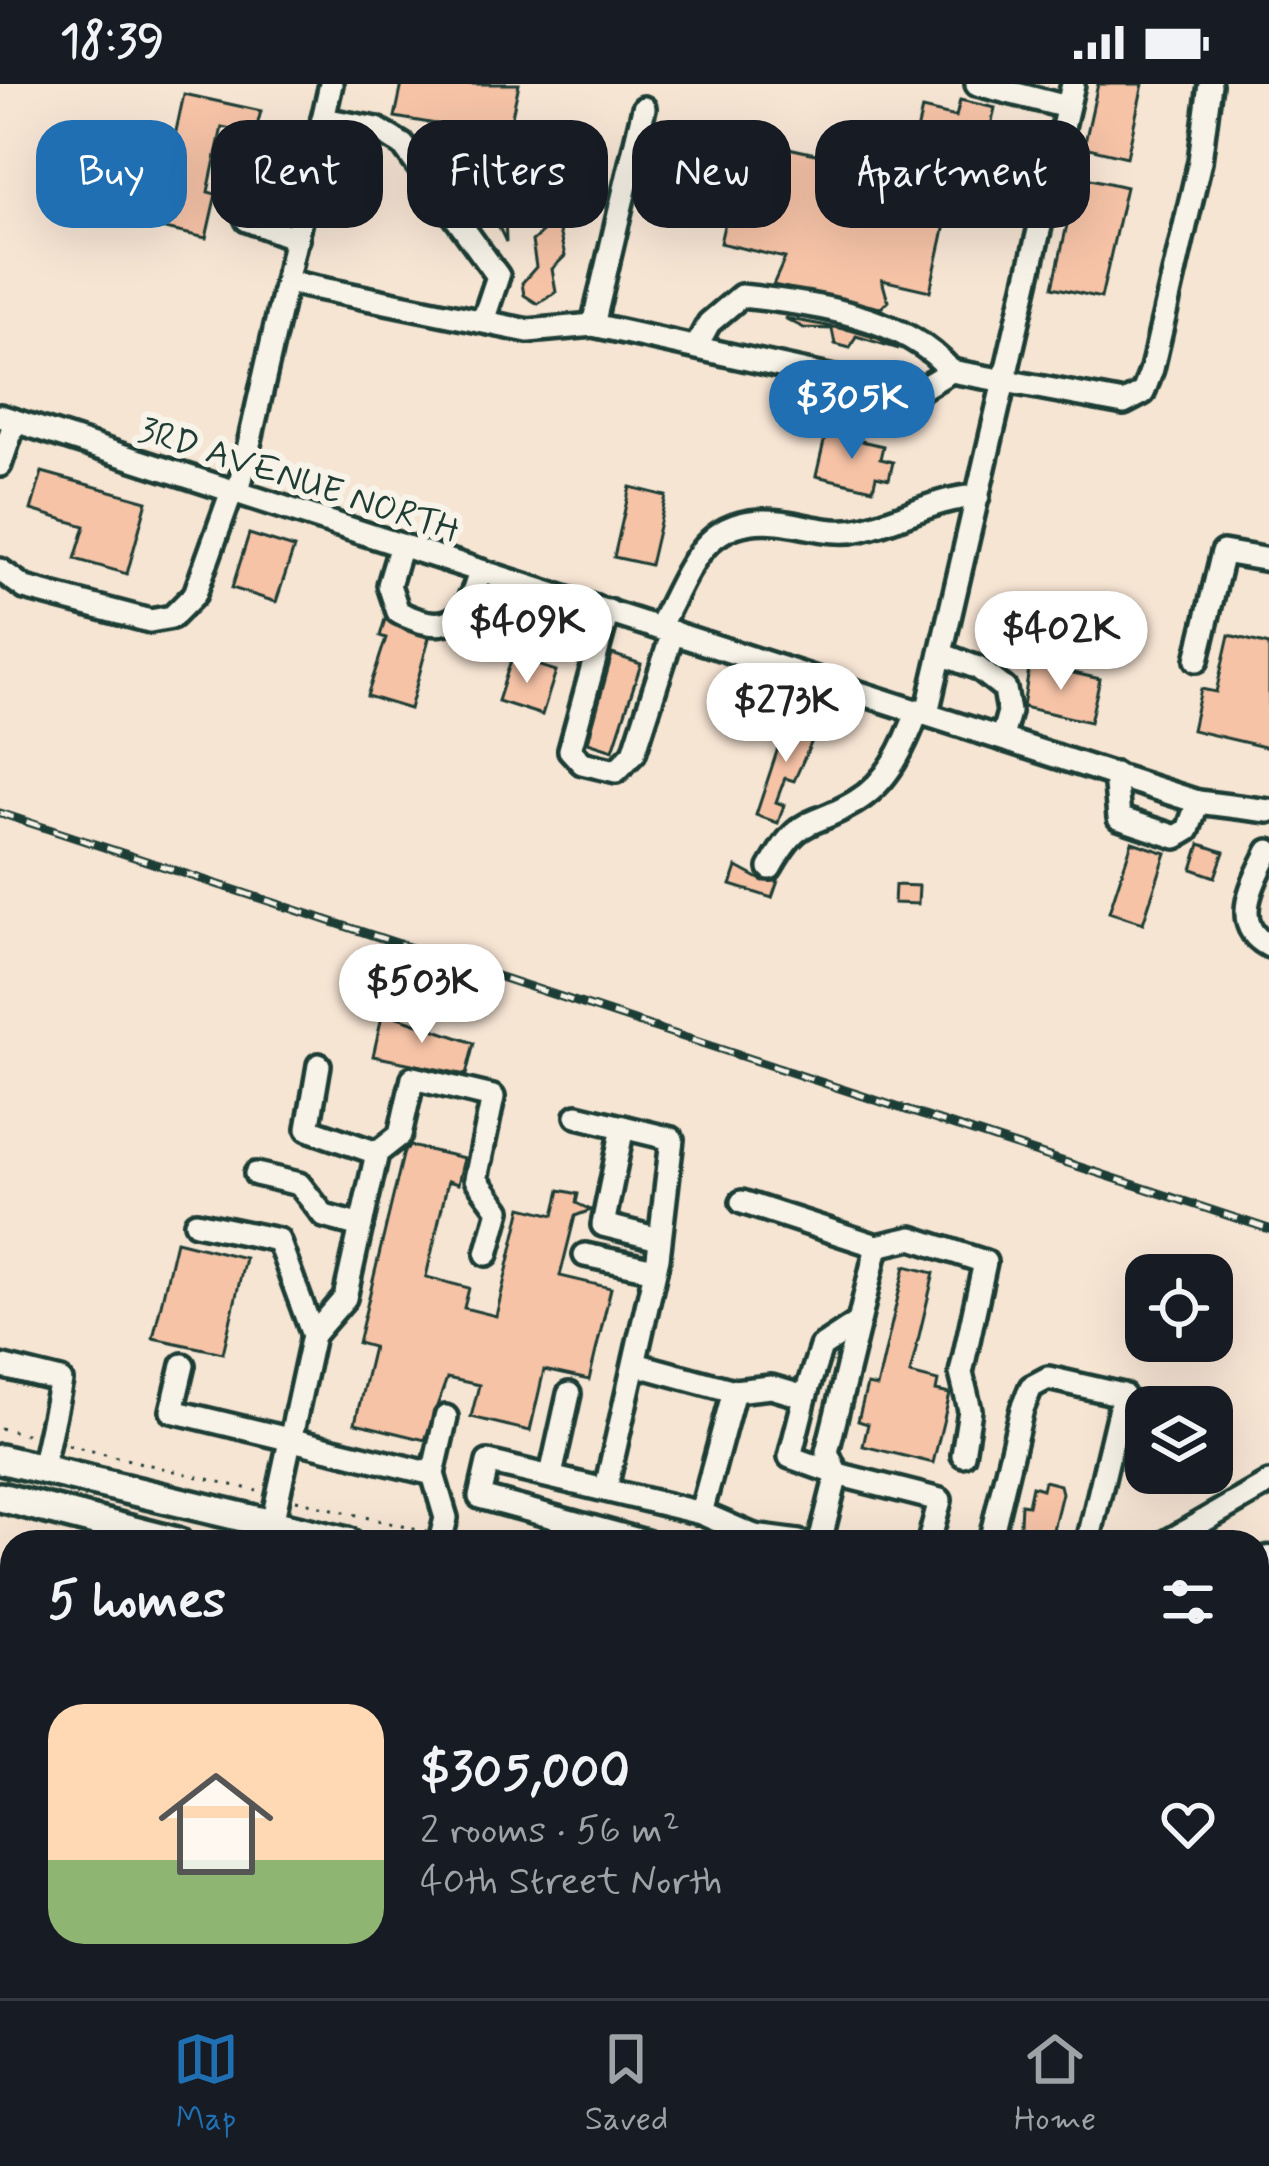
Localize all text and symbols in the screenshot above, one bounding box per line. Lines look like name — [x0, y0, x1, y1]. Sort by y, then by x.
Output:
text: 18:39 — [60, 13, 164, 72]
chip: Buy — [36, 120, 187, 228]
chip: Rent — [211, 120, 383, 228]
chip: Filters — [407, 120, 608, 228]
chip: New — [632, 120, 791, 228]
chip: Apartment — [815, 120, 1090, 228]
pin: $305K — [768, 360, 936, 462]
text: $305K — [796, 373, 908, 424]
street label: 3RD AVENUE NORTH — [133, 407, 465, 555]
pin: $409K — [443, 584, 611, 686]
pin: $402K — [977, 591, 1145, 693]
text: $409K — [469, 597, 585, 648]
text: $402K — [1002, 604, 1120, 655]
pin: $273K — [702, 663, 870, 765]
text: $273K — [733, 676, 839, 727]
pin: $503K — [338, 944, 506, 1046]
text: $503K — [366, 957, 478, 1008]
map controls — [1125, 1254, 1233, 1494]
button: locate — [1125, 1254, 1233, 1362]
button: layers — [1125, 1386, 1233, 1494]
text: 5 homes — [48, 1569, 226, 1635]
icon: filters — [1155, 1569, 1221, 1635]
text: $305,000 — [420, 1740, 630, 1806]
icon: home — [144, 1752, 288, 1896]
icon: heart — [1155, 1791, 1221, 1857]
text: 2 rooms · 56 m² — [420, 1806, 680, 1857]
text: 40th Street North — [420, 1857, 722, 1908]
tab: Map — [173, 2026, 239, 2142]
tab: Saved — [585, 2026, 668, 2142]
tab: Home — [1014, 2026, 1096, 2142]

